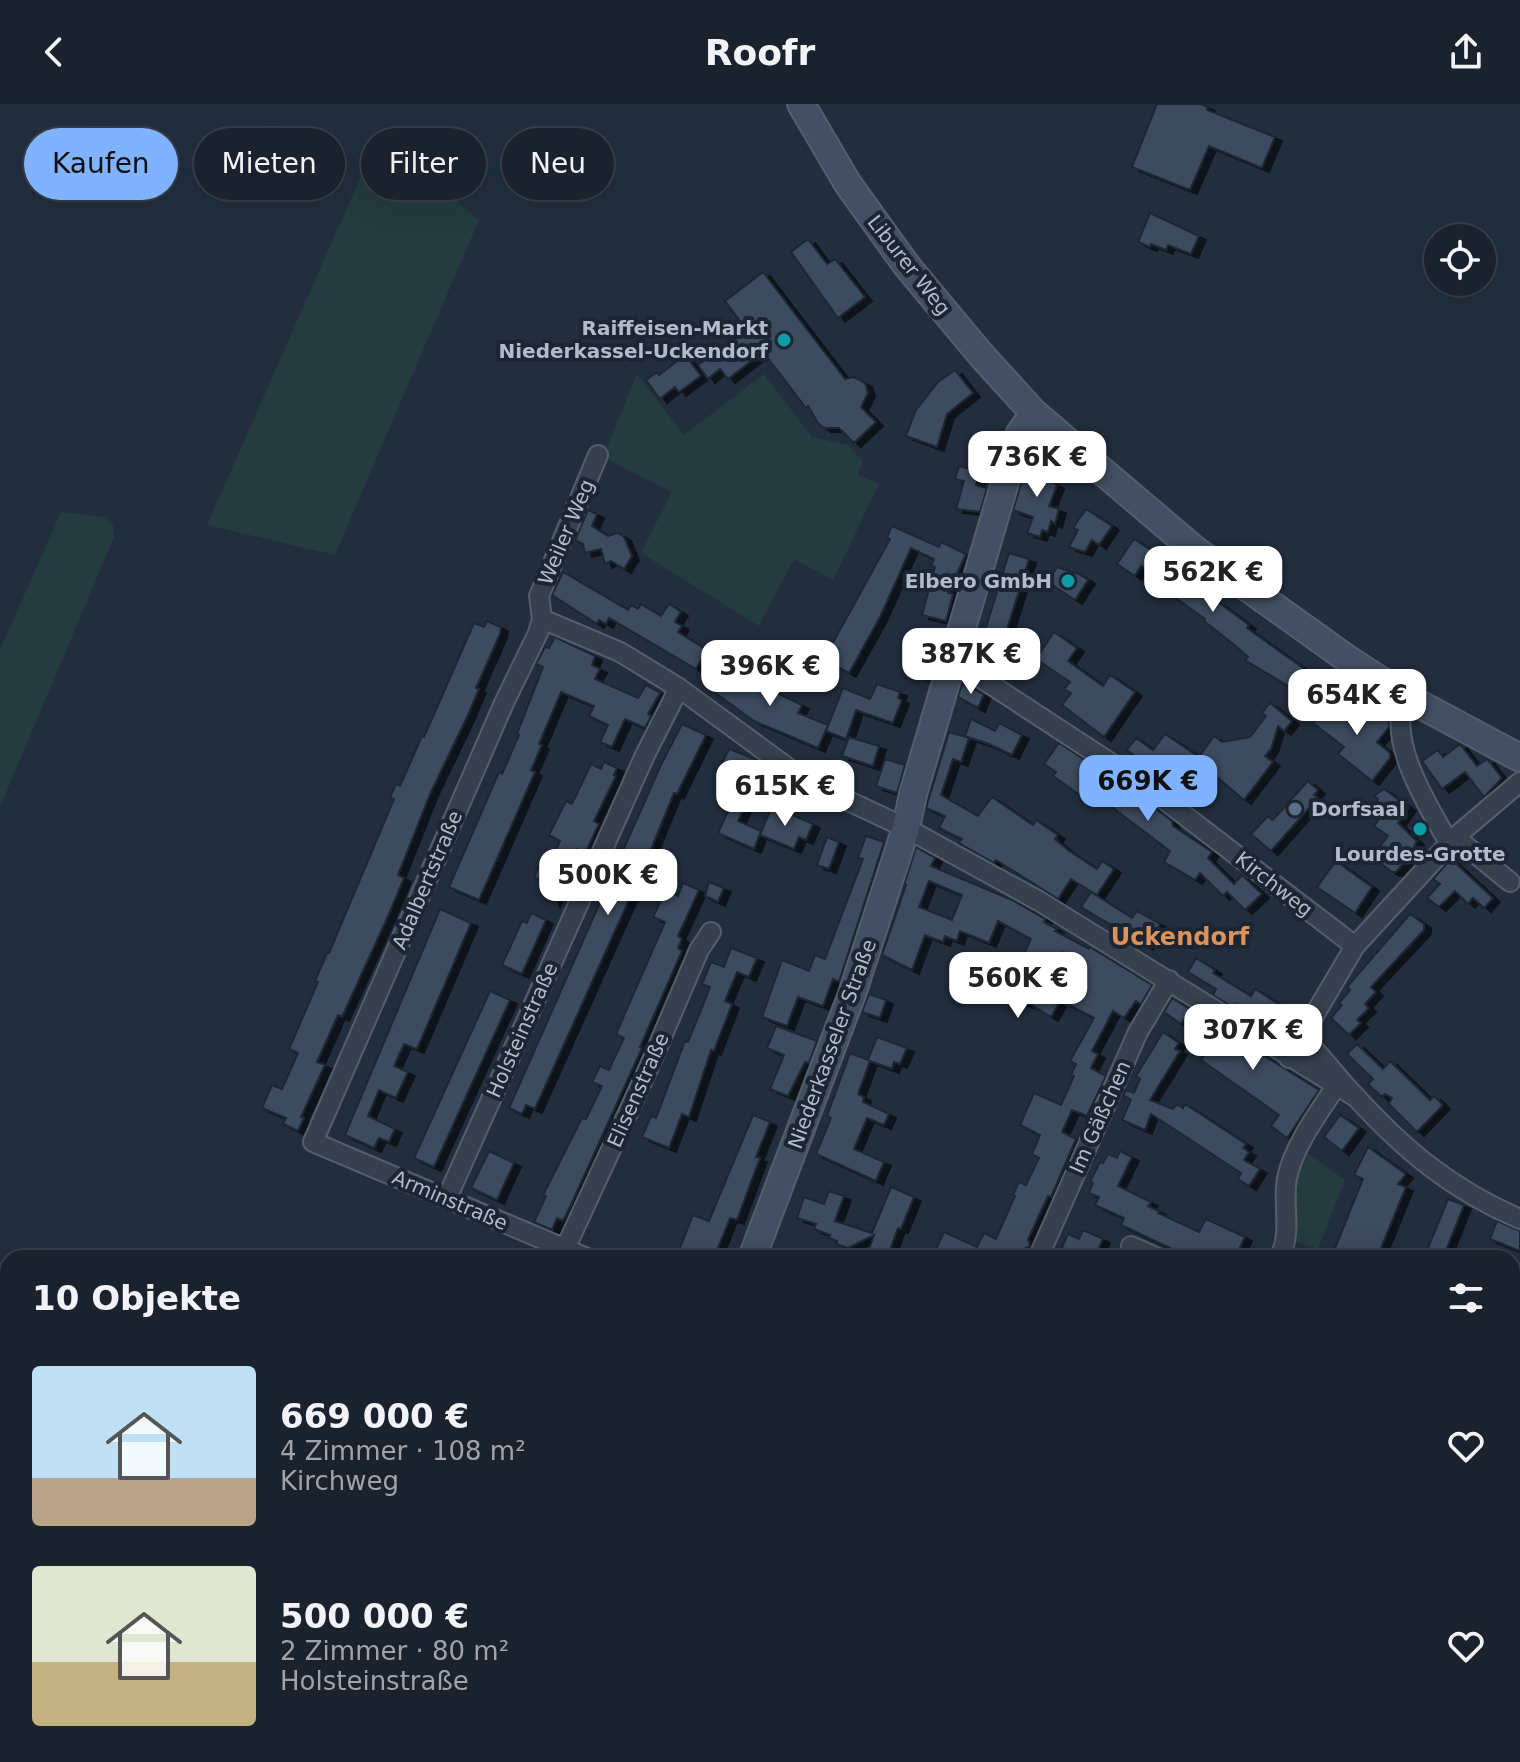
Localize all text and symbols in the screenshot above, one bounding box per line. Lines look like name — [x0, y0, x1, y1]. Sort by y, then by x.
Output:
icon: back — [32, 30, 76, 74]
icon: share — [1444, 30, 1488, 74]
text: Roofr — [705, 32, 815, 73]
chip: Kaufen — [24, 128, 178, 200]
chip: Mieten — [194, 128, 345, 200]
chip: Filter — [361, 128, 486, 200]
chip: Neu — [502, 128, 614, 200]
street label: Liburer Weg — [862, 210, 956, 320]
map controls — [1424, 224, 1496, 296]
button: locate — [1424, 224, 1496, 296]
place label: Raiffeisen-Markt Niederkassel-Uckendorf — [498, 316, 768, 363]
marker: Raiffeisen-Markt Niederkassel-Uckendorf — [775, 331, 793, 349]
pin: 736K € — [972, 431, 1102, 499]
text: 736K € — [986, 442, 1088, 472]
street label: Weiler Weg — [533, 476, 599, 588]
pin: 562K € — [1148, 546, 1278, 614]
text: 562K € — [1162, 557, 1264, 587]
place label: Elbero GmbH — [905, 569, 1052, 593]
marker: Elbero GmbH — [1059, 572, 1077, 590]
pin: 387K € — [906, 628, 1036, 696]
text: 387K € — [920, 639, 1022, 669]
pin: 396K € — [705, 640, 835, 708]
text: 396K € — [719, 651, 821, 681]
pin: 654K € — [1292, 669, 1422, 737]
text: 654K € — [1306, 680, 1408, 710]
pin: 669K € — [1083, 755, 1213, 823]
pin: 615K € — [720, 760, 850, 828]
text: 669K € — [1097, 766, 1199, 796]
text: 615K € — [734, 771, 836, 801]
place label: Dorfsaal — [1311, 797, 1406, 821]
marker: Dorfsaal — [1286, 800, 1304, 818]
street label: Adalbertstraße — [387, 807, 467, 953]
marker: Lourdes-Grotte — [1411, 820, 1429, 838]
place label: Lourdes-Grotte — [1334, 842, 1506, 866]
street label: Kirchweg — [1231, 846, 1317, 922]
pin: 500K € — [543, 849, 673, 917]
text: 500K € — [557, 860, 659, 890]
district label: Uckendorf — [1111, 923, 1250, 951]
street label: Niederkasseler Straße — [783, 936, 881, 1152]
pin: 560K € — [953, 952, 1083, 1020]
street label: Holsteinstraße — [481, 959, 563, 1101]
text: 560K € — [967, 963, 1069, 993]
pin: 307K € — [1188, 1004, 1318, 1072]
text: 307K € — [1202, 1015, 1304, 1045]
street label: Elisenstraße — [602, 1029, 674, 1151]
street label: Im Gäßchen — [1064, 1057, 1136, 1177]
street label: Arminstraße — [389, 1165, 511, 1235]
icon: filters — [1444, 1276, 1488, 1320]
text: 10 Objekte — [32, 1278, 241, 1318]
text: 669 000 € — [280, 1396, 469, 1436]
icon: home — [96, 1398, 192, 1494]
icon: heart — [1444, 1424, 1488, 1468]
text: 4 Zimmer · 108 m² — [280, 1436, 526, 1466]
text: Kirchweg — [280, 1466, 399, 1496]
text: 500 000 € — [280, 1596, 469, 1636]
icon: home — [96, 1598, 192, 1694]
icon: heart — [1444, 1624, 1488, 1668]
text: 2 Zimmer · 80 m² — [280, 1636, 509, 1666]
text: Holsteinstraße — [280, 1666, 469, 1696]

